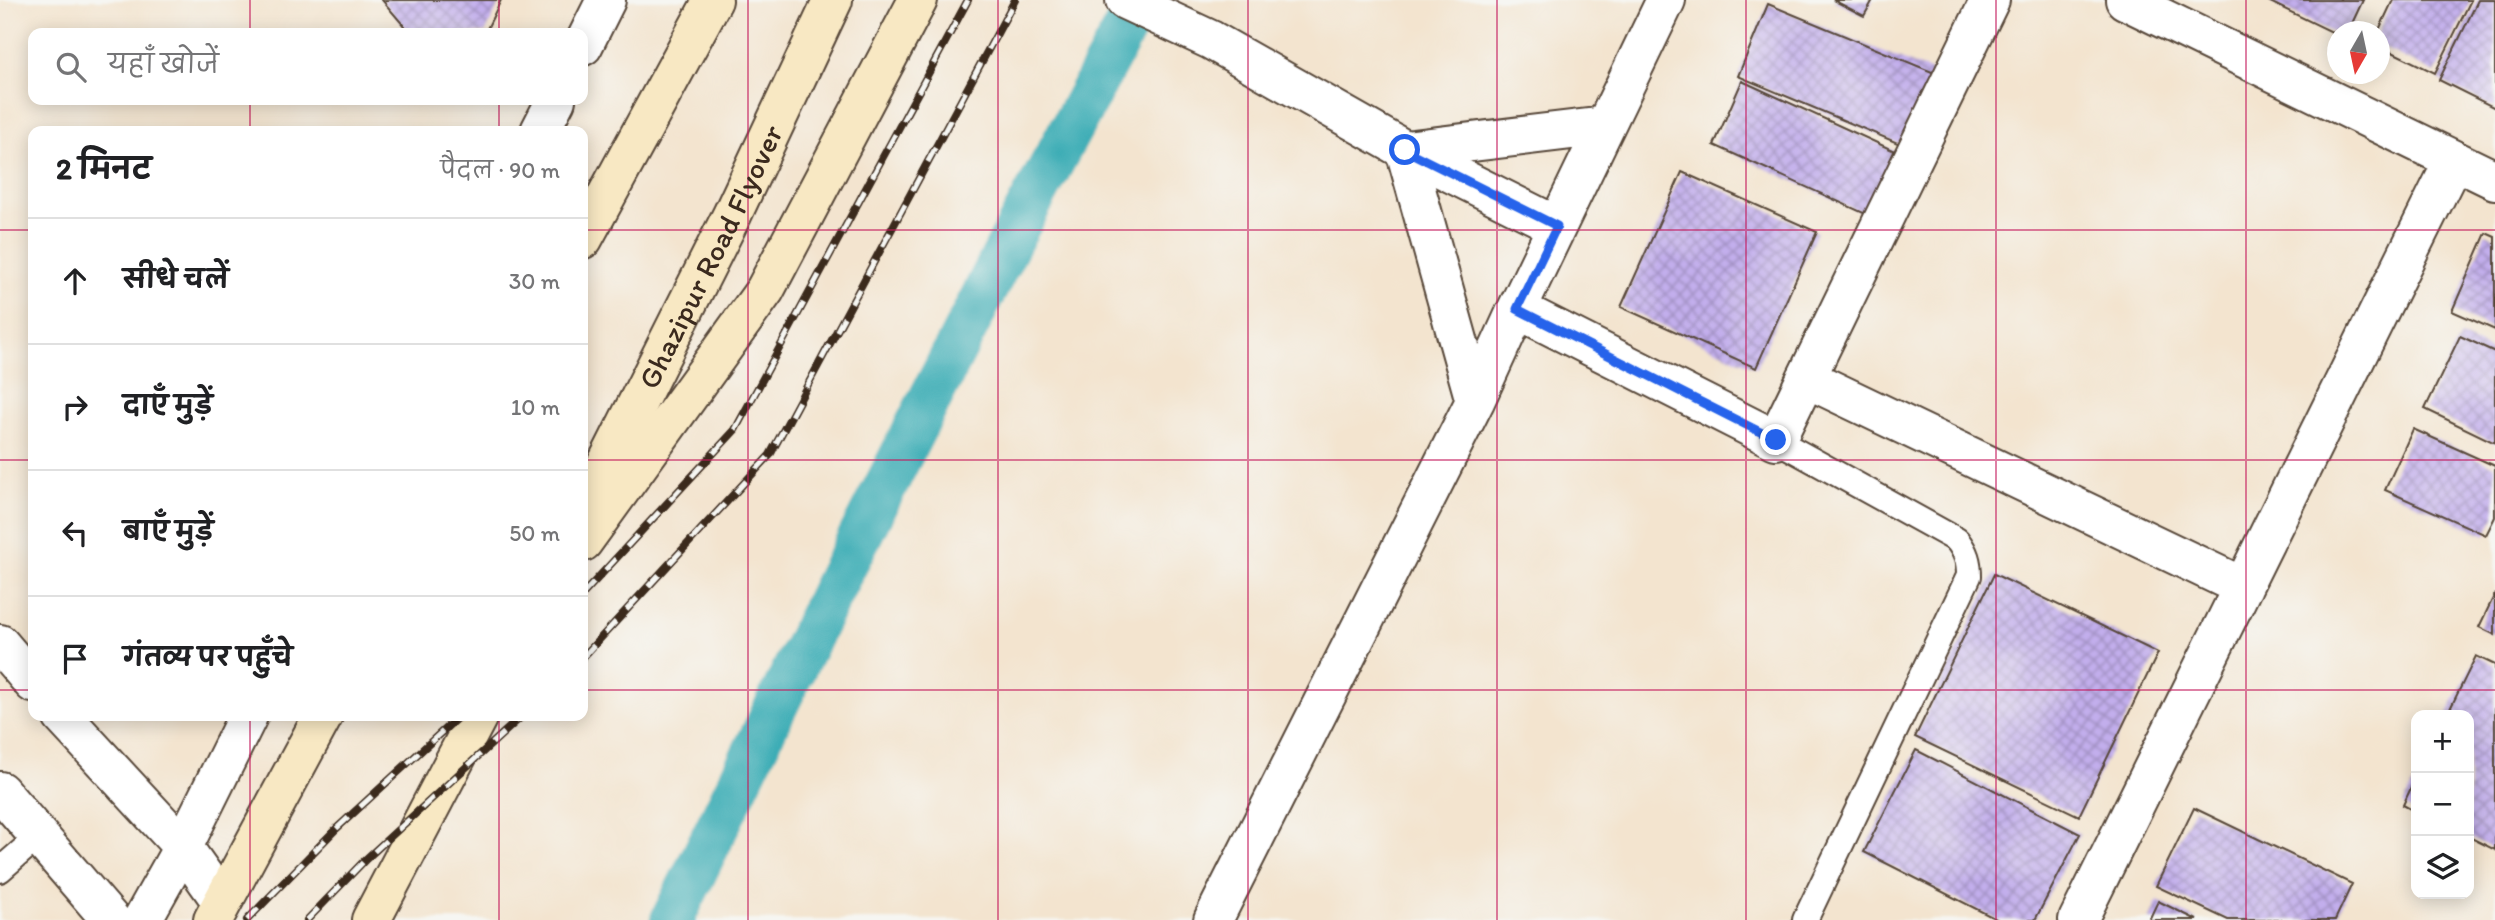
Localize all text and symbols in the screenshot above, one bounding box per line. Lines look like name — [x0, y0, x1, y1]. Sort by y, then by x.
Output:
north arrow — [2327, 21, 2390, 84]
search box — [28, 28, 588, 105]
icon: search — [52, 48, 90, 86]
text: यहाँ खोजें — [108, 48, 219, 80]
street label: Ghazipur Road Flyover — [629, 119, 790, 394]
route start — [1389, 134, 1420, 165]
text: 2 मिनट — [56, 150, 151, 187]
text: पैदल · 90 m — [440, 156, 560, 184]
icon: ahead — [56, 262, 94, 300]
text: सीधे चलें — [123, 263, 229, 295]
text: 30 m — [509, 267, 560, 295]
icon: right — [56, 388, 94, 426]
text: दाएँ मुड़ें — [123, 389, 213, 421]
text: 10 m — [511, 393, 560, 421]
route end — [1760, 424, 1791, 455]
icon: left — [56, 514, 94, 552]
text: बाएँ मुड़ें — [123, 515, 213, 547]
text: 50 m — [509, 519, 560, 547]
icon: arrive — [56, 640, 94, 678]
text: गंतव्य पर पहुँचे — [123, 641, 293, 673]
map controls — [2411, 710, 2474, 899]
button: + — [2411, 710, 2474, 773]
button: − — [2411, 773, 2474, 836]
button: layers — [2411, 836, 2474, 899]

